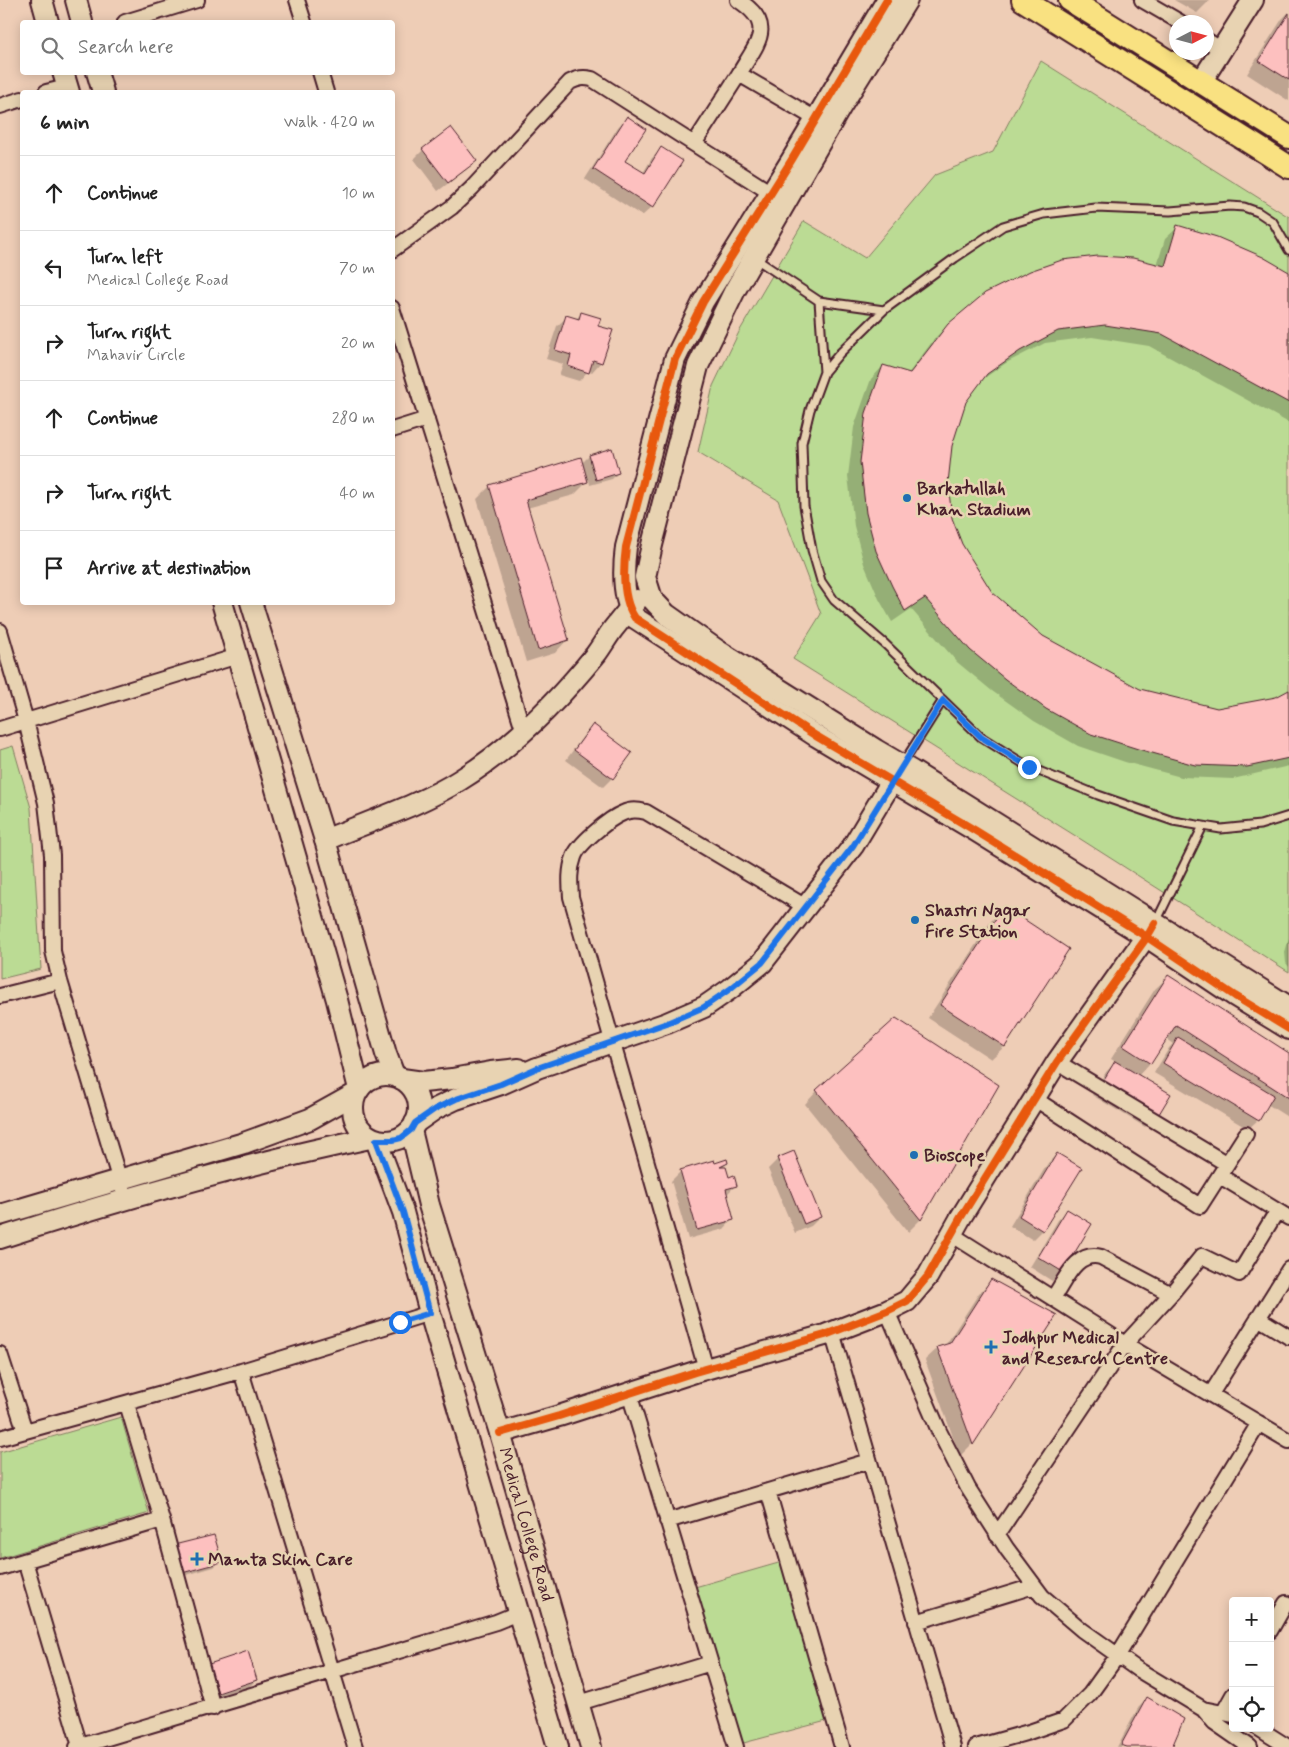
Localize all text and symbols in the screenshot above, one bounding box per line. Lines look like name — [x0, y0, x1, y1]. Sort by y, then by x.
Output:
north arrow — [1169, 15, 1214, 60]
search box — [20, 20, 395, 75]
icon: search — [38, 34, 66, 62]
text: Search here — [78, 35, 174, 60]
text: 6 min — [40, 109, 90, 137]
text: Walk · 420 m — [284, 112, 375, 133]
icon: ahead — [40, 179, 68, 207]
text: Continue — [87, 181, 158, 206]
text: 10 m — [342, 183, 375, 204]
text: Turn left — [87, 245, 163, 270]
icon: left — [40, 254, 68, 282]
text: 70 m — [339, 258, 375, 279]
text: Medical College Road — [87, 270, 228, 291]
text: Turn right — [87, 320, 171, 345]
icon: right — [40, 329, 68, 357]
text: 20 m — [341, 333, 375, 354]
text: Mahavir Circle — [87, 345, 185, 366]
icon: ahead — [40, 404, 68, 432]
text: Continue — [87, 406, 158, 431]
text: 280 m — [332, 408, 375, 429]
place label: Barkatullah Khan Stadium — [917, 477, 1031, 522]
icon: right — [40, 479, 68, 507]
text: Turn right — [87, 481, 171, 506]
text: 40 m — [339, 483, 375, 504]
marker: Barkatullah Khan Stadium — [901, 492, 913, 504]
icon: arrive — [40, 554, 68, 582]
text: Arrive at destination — [87, 556, 251, 581]
route end — [1018, 756, 1041, 779]
place label: Shastri Nagar Fire Station — [925, 899, 1031, 944]
marker: Shastri Nagar Fire Station — [909, 914, 921, 926]
place label: Bioscope — [924, 1144, 985, 1168]
marker: Bioscope — [908, 1149, 920, 1161]
route start — [389, 1311, 412, 1334]
place label: Jodhpur Medical and Research Centre — [1002, 1326, 1168, 1371]
marker: Jodhpur Medical and Research Centre — [984, 1340, 998, 1354]
street label: Medical College Road — [492, 1445, 559, 1604]
place label: Mamta Skin Care — [208, 1548, 353, 1572]
marker: Mamta Skin Care — [190, 1552, 204, 1566]
map controls — [1229, 1597, 1274, 1732]
button: + — [1229, 1597, 1274, 1642]
button: − — [1229, 1642, 1274, 1687]
button: locate — [1229, 1687, 1274, 1732]

